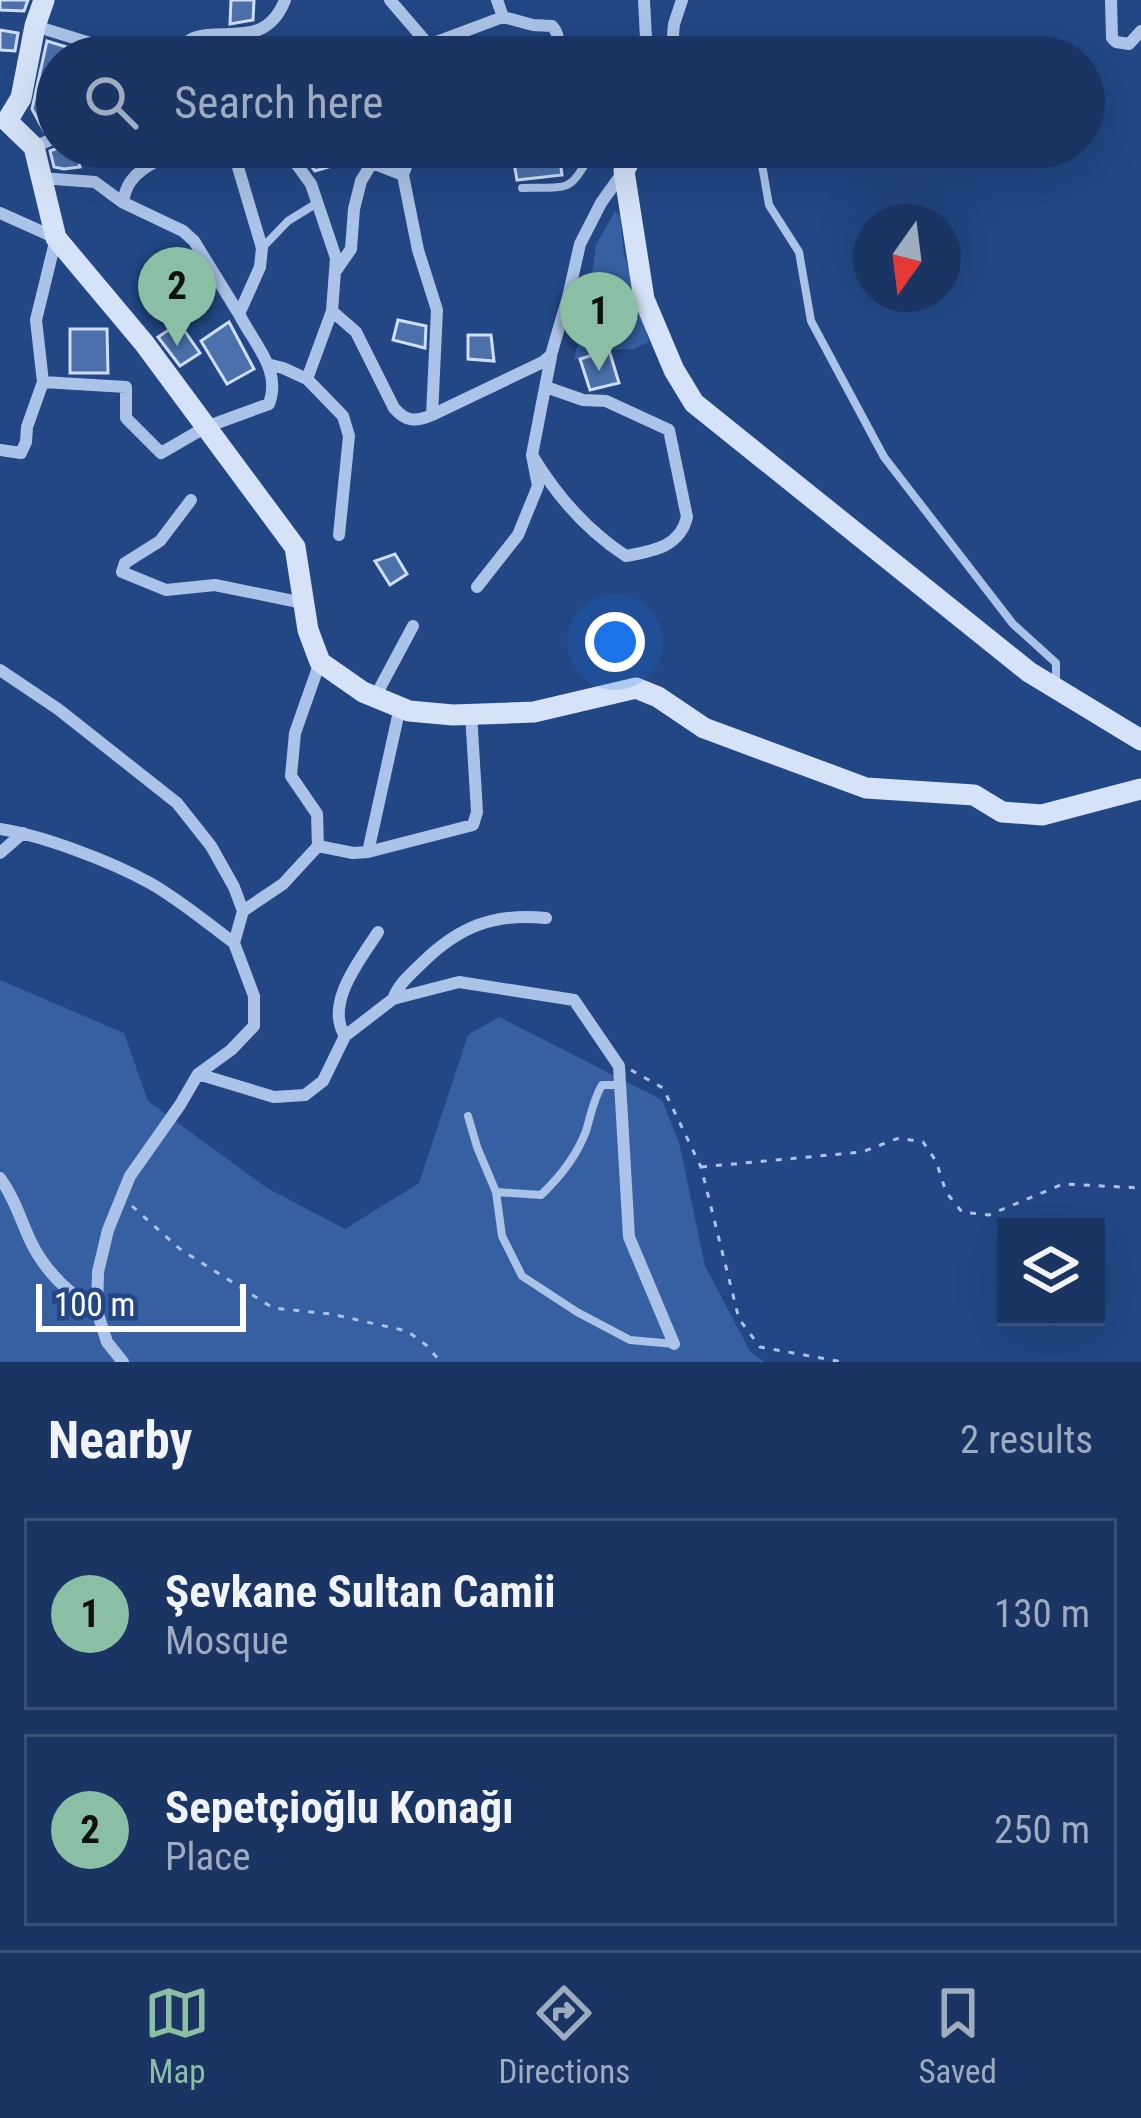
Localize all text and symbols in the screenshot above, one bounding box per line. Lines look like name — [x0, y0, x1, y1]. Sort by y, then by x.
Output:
search box — [36, 36, 1105, 168]
icon: search — [78, 69, 144, 135]
text: Search here — [174, 76, 383, 129]
north arrow — [853, 204, 961, 312]
pin: 2 — [138, 247, 216, 346]
pin: 1 — [560, 272, 638, 371]
your location — [585, 612, 645, 672]
map controls — [997, 1218, 1105, 1326]
button: layers — [997, 1218, 1105, 1326]
scale bar — [36, 1278, 246, 1331]
text: 100 m — [54, 1285, 135, 1324]
text: Nearby — [48, 1411, 192, 1470]
text: 2 results — [960, 1417, 1093, 1463]
text: Şevkane Sultan Camii — [165, 1565, 556, 1618]
text: 1 — [80, 1591, 100, 1637]
text: 130 m — [994, 1591, 1090, 1637]
text: Mosque — [165, 1618, 288, 1664]
text: Sepetçioğlu Konağı — [165, 1781, 514, 1834]
text: 2 — [80, 1807, 100, 1853]
text: 250 m — [994, 1807, 1090, 1853]
text: Place — [165, 1834, 251, 1880]
tab: Map — [144, 1980, 210, 2091]
tab: Directions — [498, 1980, 630, 2091]
tab: Saved — [918, 1980, 997, 2091]

